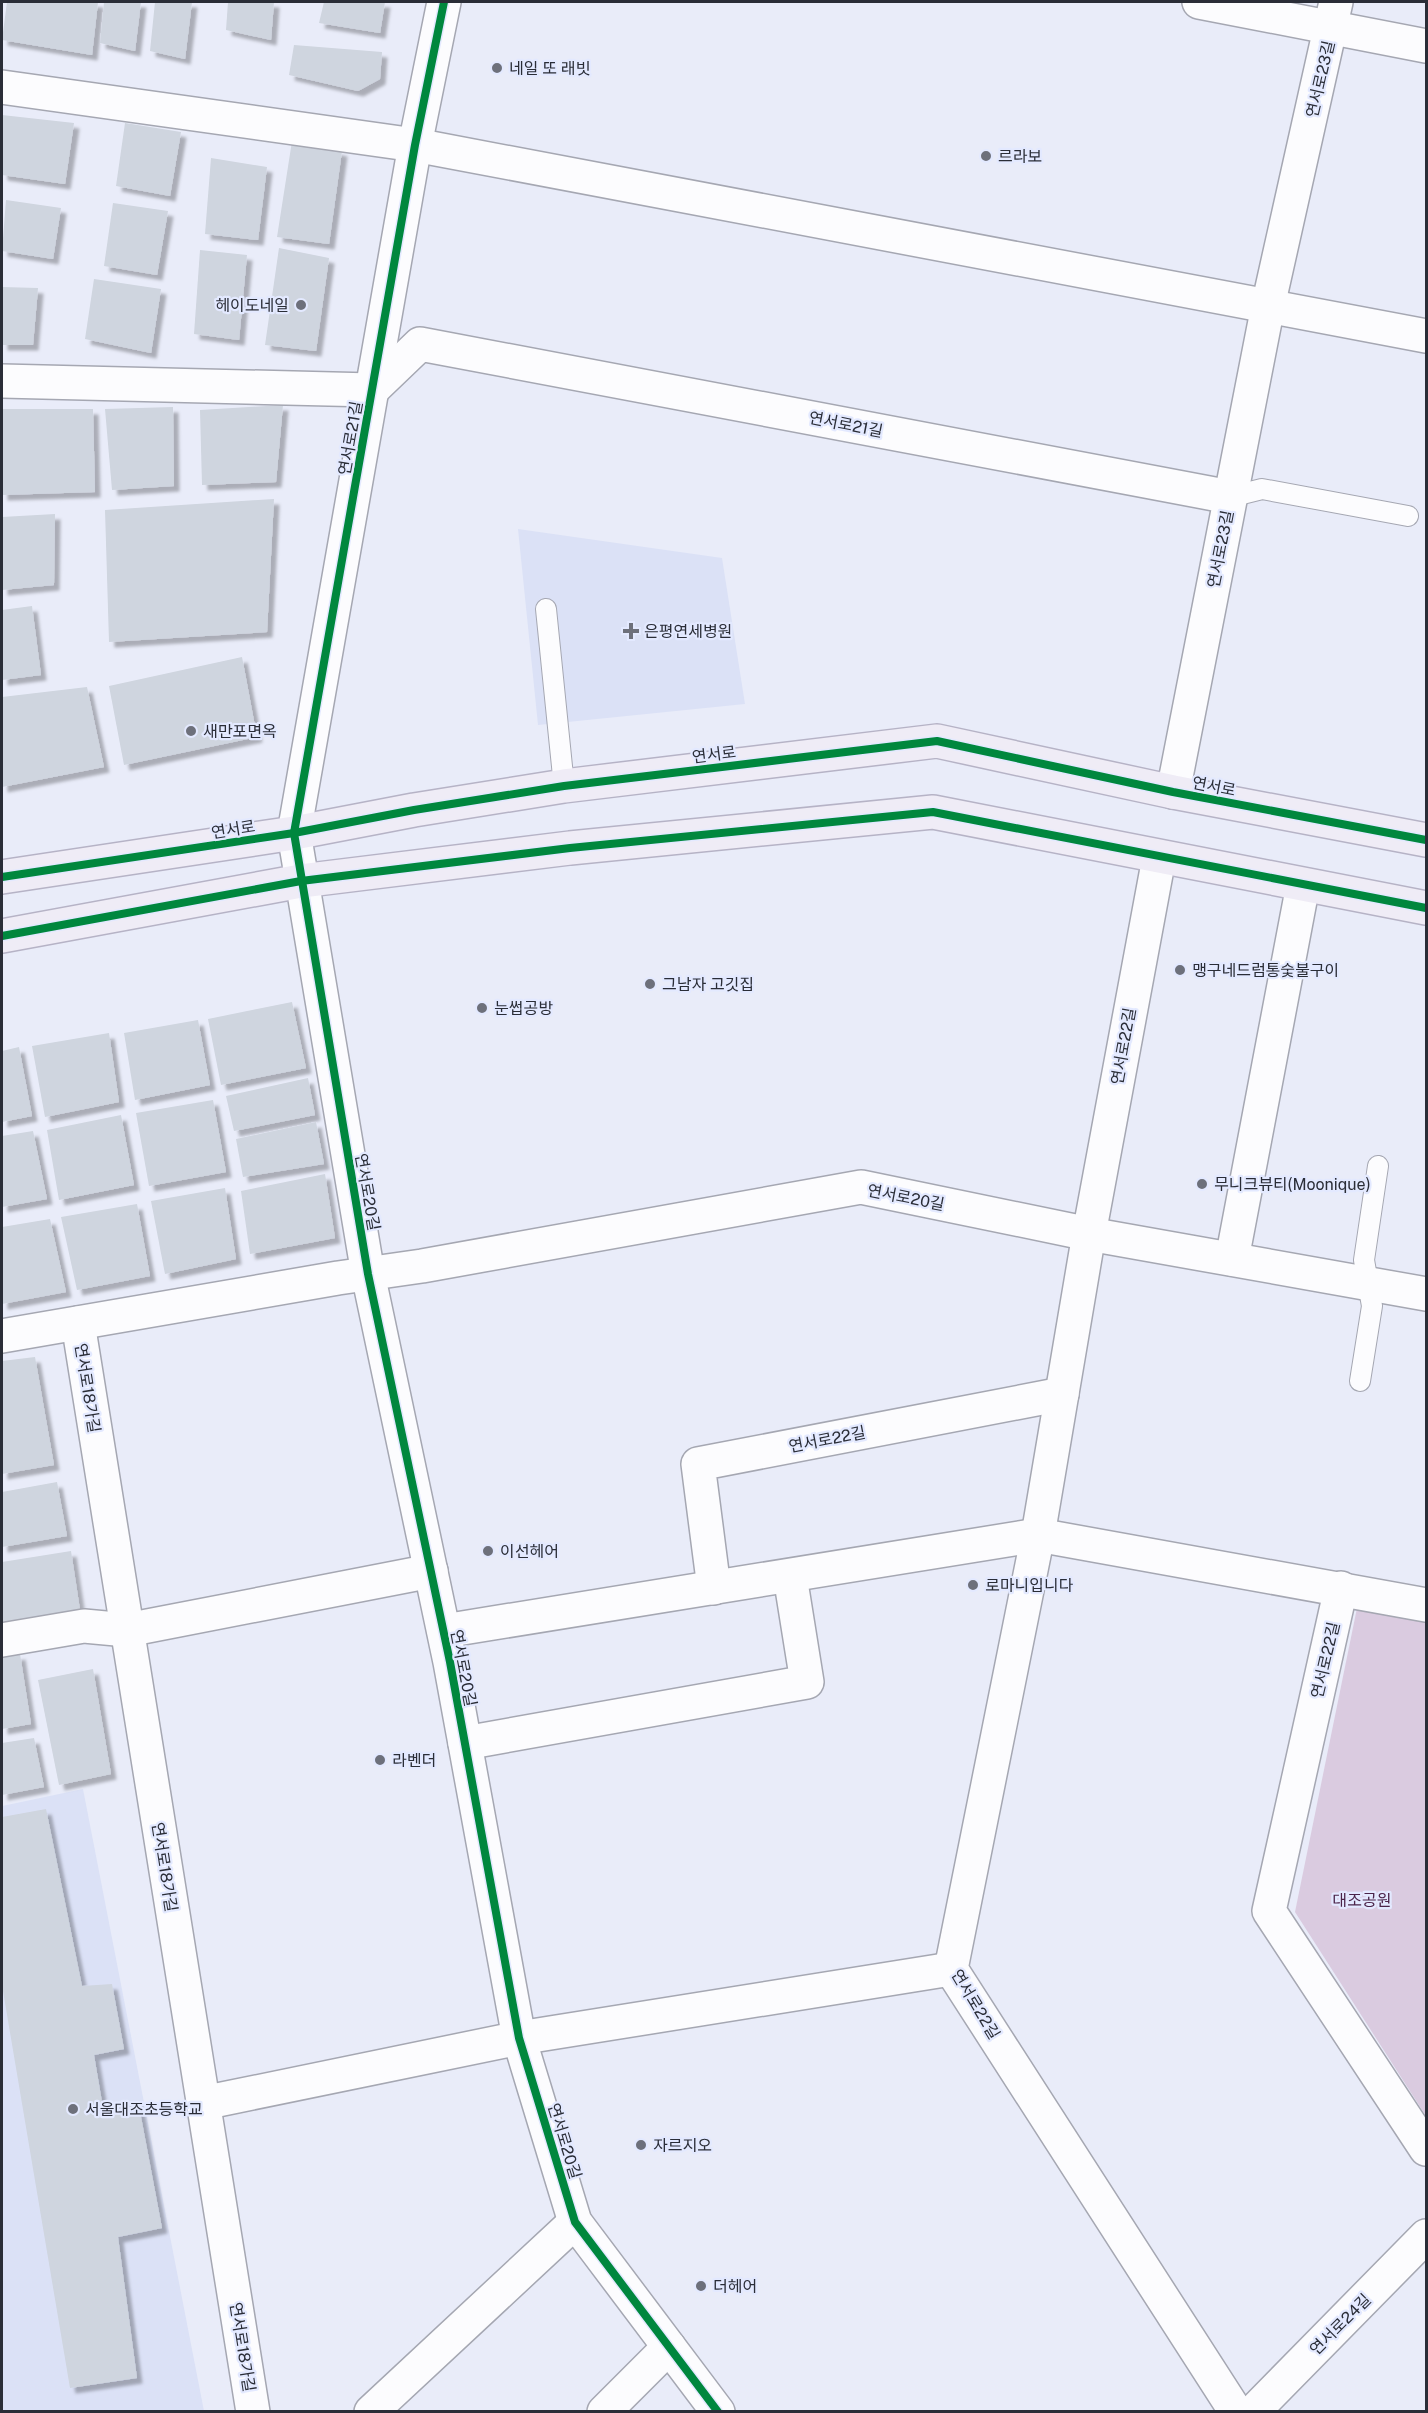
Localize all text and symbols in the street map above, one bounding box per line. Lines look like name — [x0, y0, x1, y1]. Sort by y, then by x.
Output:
street label: 연서로23길 — [1302, 39, 1339, 119]
place label: 네일 또 래빗 — [509, 59, 590, 78]
marker: 네일 또 래빗 — [490, 61, 504, 75]
place label: 르라보 — [998, 147, 1042, 166]
marker: 르라보 — [979, 149, 993, 163]
place label: 헤이도네일 — [215, 296, 289, 315]
marker: 헤이도네일 — [294, 298, 308, 312]
street label: 연서로21길 — [335, 400, 366, 477]
street label: 연서로21길 — [807, 408, 884, 441]
street label: 연서로23길 — [1204, 509, 1237, 589]
marker: 은평연세병원 — [622, 622, 640, 640]
place label: 은평연세병원 — [644, 622, 732, 641]
place label: 새만포면옥 — [203, 722, 277, 741]
marker: 새만포면옥 — [184, 724, 198, 738]
street label: 연서로 — [691, 742, 737, 767]
street label: 연서로 — [1190, 773, 1238, 800]
street label: 연서로 — [210, 817, 257, 842]
place label: 맹구네드럼통숯불구이 — [1192, 961, 1339, 980]
marker: 맹구네드럼통숯불구이 — [1173, 963, 1187, 977]
place label: 그남자 고깃집 — [662, 975, 754, 994]
marker: 그남자 고깃집 — [643, 977, 657, 991]
place label: 눈썹공방 — [494, 999, 553, 1018]
marker: 눈썹공방 — [475, 1001, 489, 1015]
street label: 연서로22길 — [1107, 1006, 1140, 1086]
street label: 연서로20길 — [351, 1152, 384, 1232]
place label: 무니크뷰티(Moonique) — [1214, 1175, 1371, 1194]
marker: 무니크뷰티(Moonique) — [1195, 1177, 1209, 1191]
street label: 연서로20길 — [866, 1181, 946, 1214]
street label: 연서로18가길 — [71, 1342, 104, 1434]
street label: 연서로22길 — [787, 1423, 867, 1456]
place label: 이선헤어 — [500, 1542, 559, 1561]
marker: 이선헤어 — [481, 1544, 495, 1558]
place label: 로마니입니다 — [985, 1576, 1074, 1595]
marker: 로마니입니다 — [966, 1578, 980, 1592]
street label: 연서로22길 — [1307, 1620, 1344, 1700]
street label: 연서로20길 — [447, 1628, 480, 1708]
place label: 라벤더 — [392, 1751, 436, 1770]
marker: 라벤더 — [373, 1753, 387, 1767]
street label: 연서로18가길 — [148, 1821, 181, 1913]
park label: 대조공원 — [1333, 1891, 1391, 1910]
street label: 연서로22길 — [947, 1966, 1004, 2043]
place label: 서울대조초등학교 — [85, 2100, 203, 2119]
street label: 연서로20길 — [544, 2101, 585, 2181]
marker: 서울대조초등학교 — [66, 2102, 80, 2116]
place label: 자르지오 — [653, 2136, 712, 2155]
marker: 자르지오 — [634, 2138, 648, 2152]
place label: 더헤어 — [713, 2277, 757, 2296]
marker: 더헤어 — [694, 2279, 708, 2293]
street label: 연서로24길 — [1306, 2290, 1375, 2359]
street label: 연서로18가길 — [226, 2301, 259, 2393]

